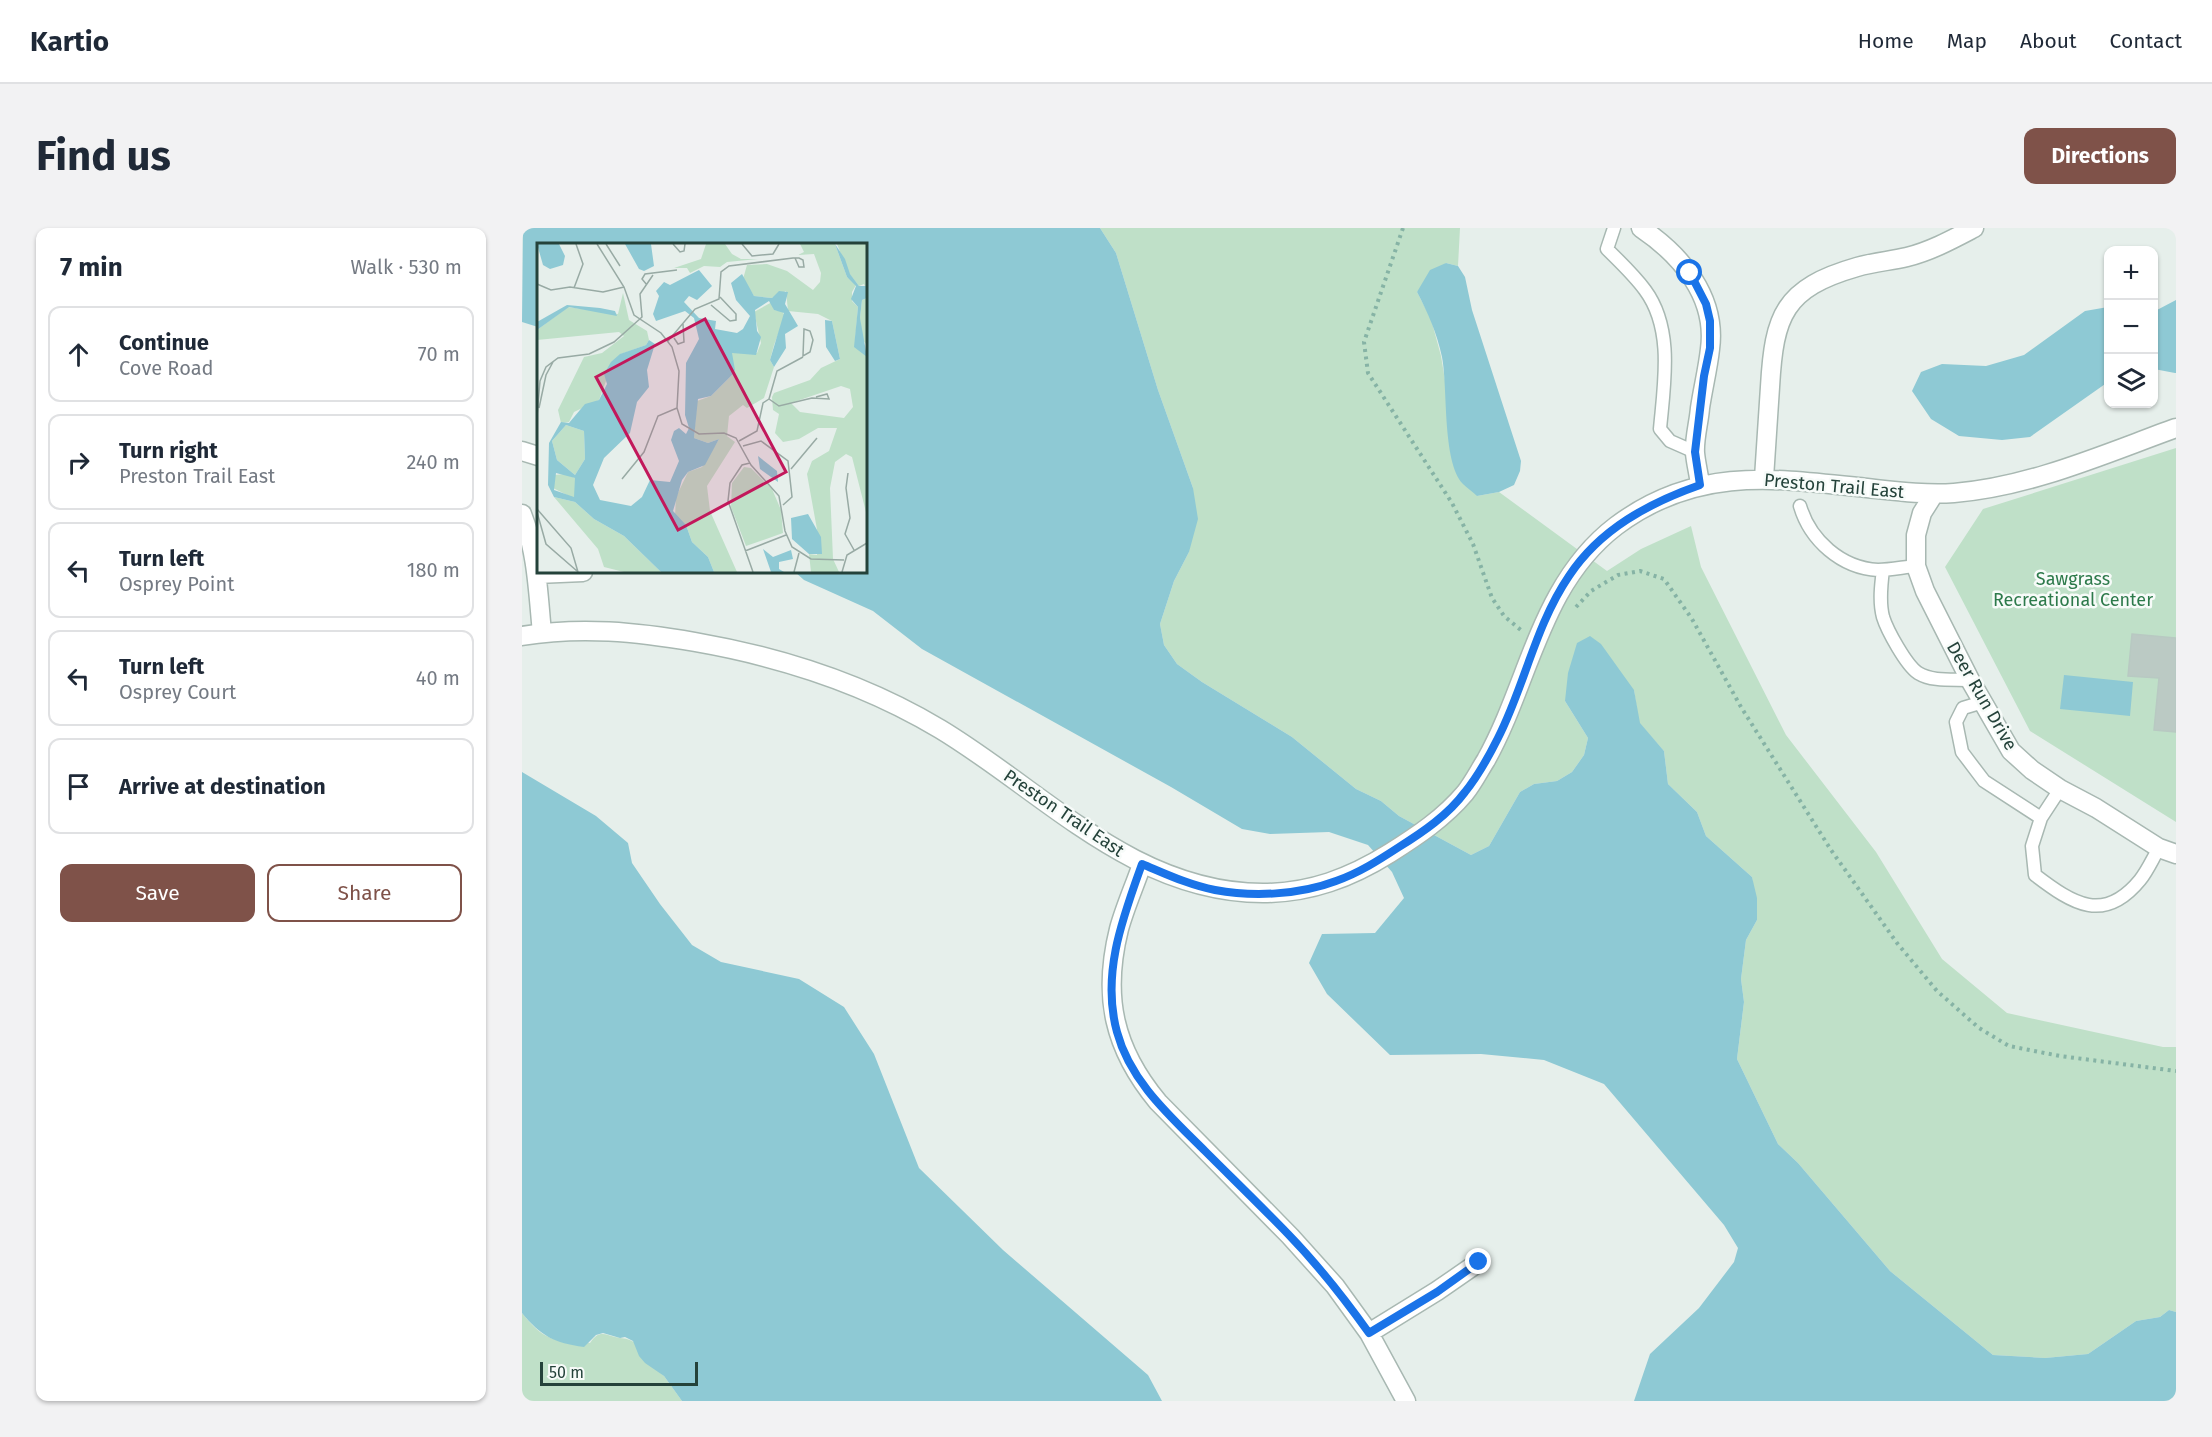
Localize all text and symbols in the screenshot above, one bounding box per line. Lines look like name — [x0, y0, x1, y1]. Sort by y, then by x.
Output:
text: Kartio — [30, 25, 109, 58]
text: Home — [1858, 28, 1914, 54]
text: Map — [1947, 28, 1987, 54]
text: About — [2020, 28, 2077, 54]
text: Contact — [2110, 28, 2182, 54]
button: Directions — [2024, 128, 2176, 184]
text: Find us — [36, 131, 171, 181]
inset map — [537, 243, 867, 573]
map controls — [2104, 246, 2158, 408]
button: + — [2104, 246, 2158, 300]
text: 7 min — [60, 252, 123, 283]
text: Walk · 530 m — [350, 255, 462, 279]
route start — [1676, 259, 1702, 285]
button: − — [2104, 300, 2158, 354]
text: Continue — [119, 329, 209, 356]
icon: ahead — [62, 338, 95, 371]
text: 70 m — [418, 342, 460, 366]
button: layers — [2104, 354, 2158, 408]
text: Cove Road — [119, 356, 213, 380]
text: Turn right — [119, 437, 218, 464]
icon: right — [62, 446, 95, 479]
text: 240 m — [406, 450, 460, 474]
text: Preston Trail East — [119, 464, 275, 488]
street label: Preston Trail East — [1763, 469, 1906, 503]
text: Turn left — [119, 545, 204, 572]
icon: left — [62, 554, 95, 587]
text: 180 m — [407, 558, 460, 582]
park label: Sawgrass Recreational Center — [1993, 568, 2153, 611]
text: Osprey Point — [119, 572, 234, 596]
street label: Deer Run Drive — [1942, 638, 2022, 754]
text: Turn left — [119, 653, 204, 680]
icon: left — [62, 662, 95, 695]
text: 40 m — [416, 666, 460, 690]
text: Osprey Court — [119, 680, 236, 704]
street label: Preston Trail East — [1000, 765, 1129, 862]
icon: arrive — [62, 770, 95, 803]
text: Arrive at destination — [119, 773, 326, 800]
button: Save — [60, 864, 255, 922]
button: Share — [267, 864, 462, 922]
route end — [1465, 1248, 1491, 1274]
scale bar — [540, 1359, 698, 1386]
text: 50 m — [549, 1363, 584, 1382]

